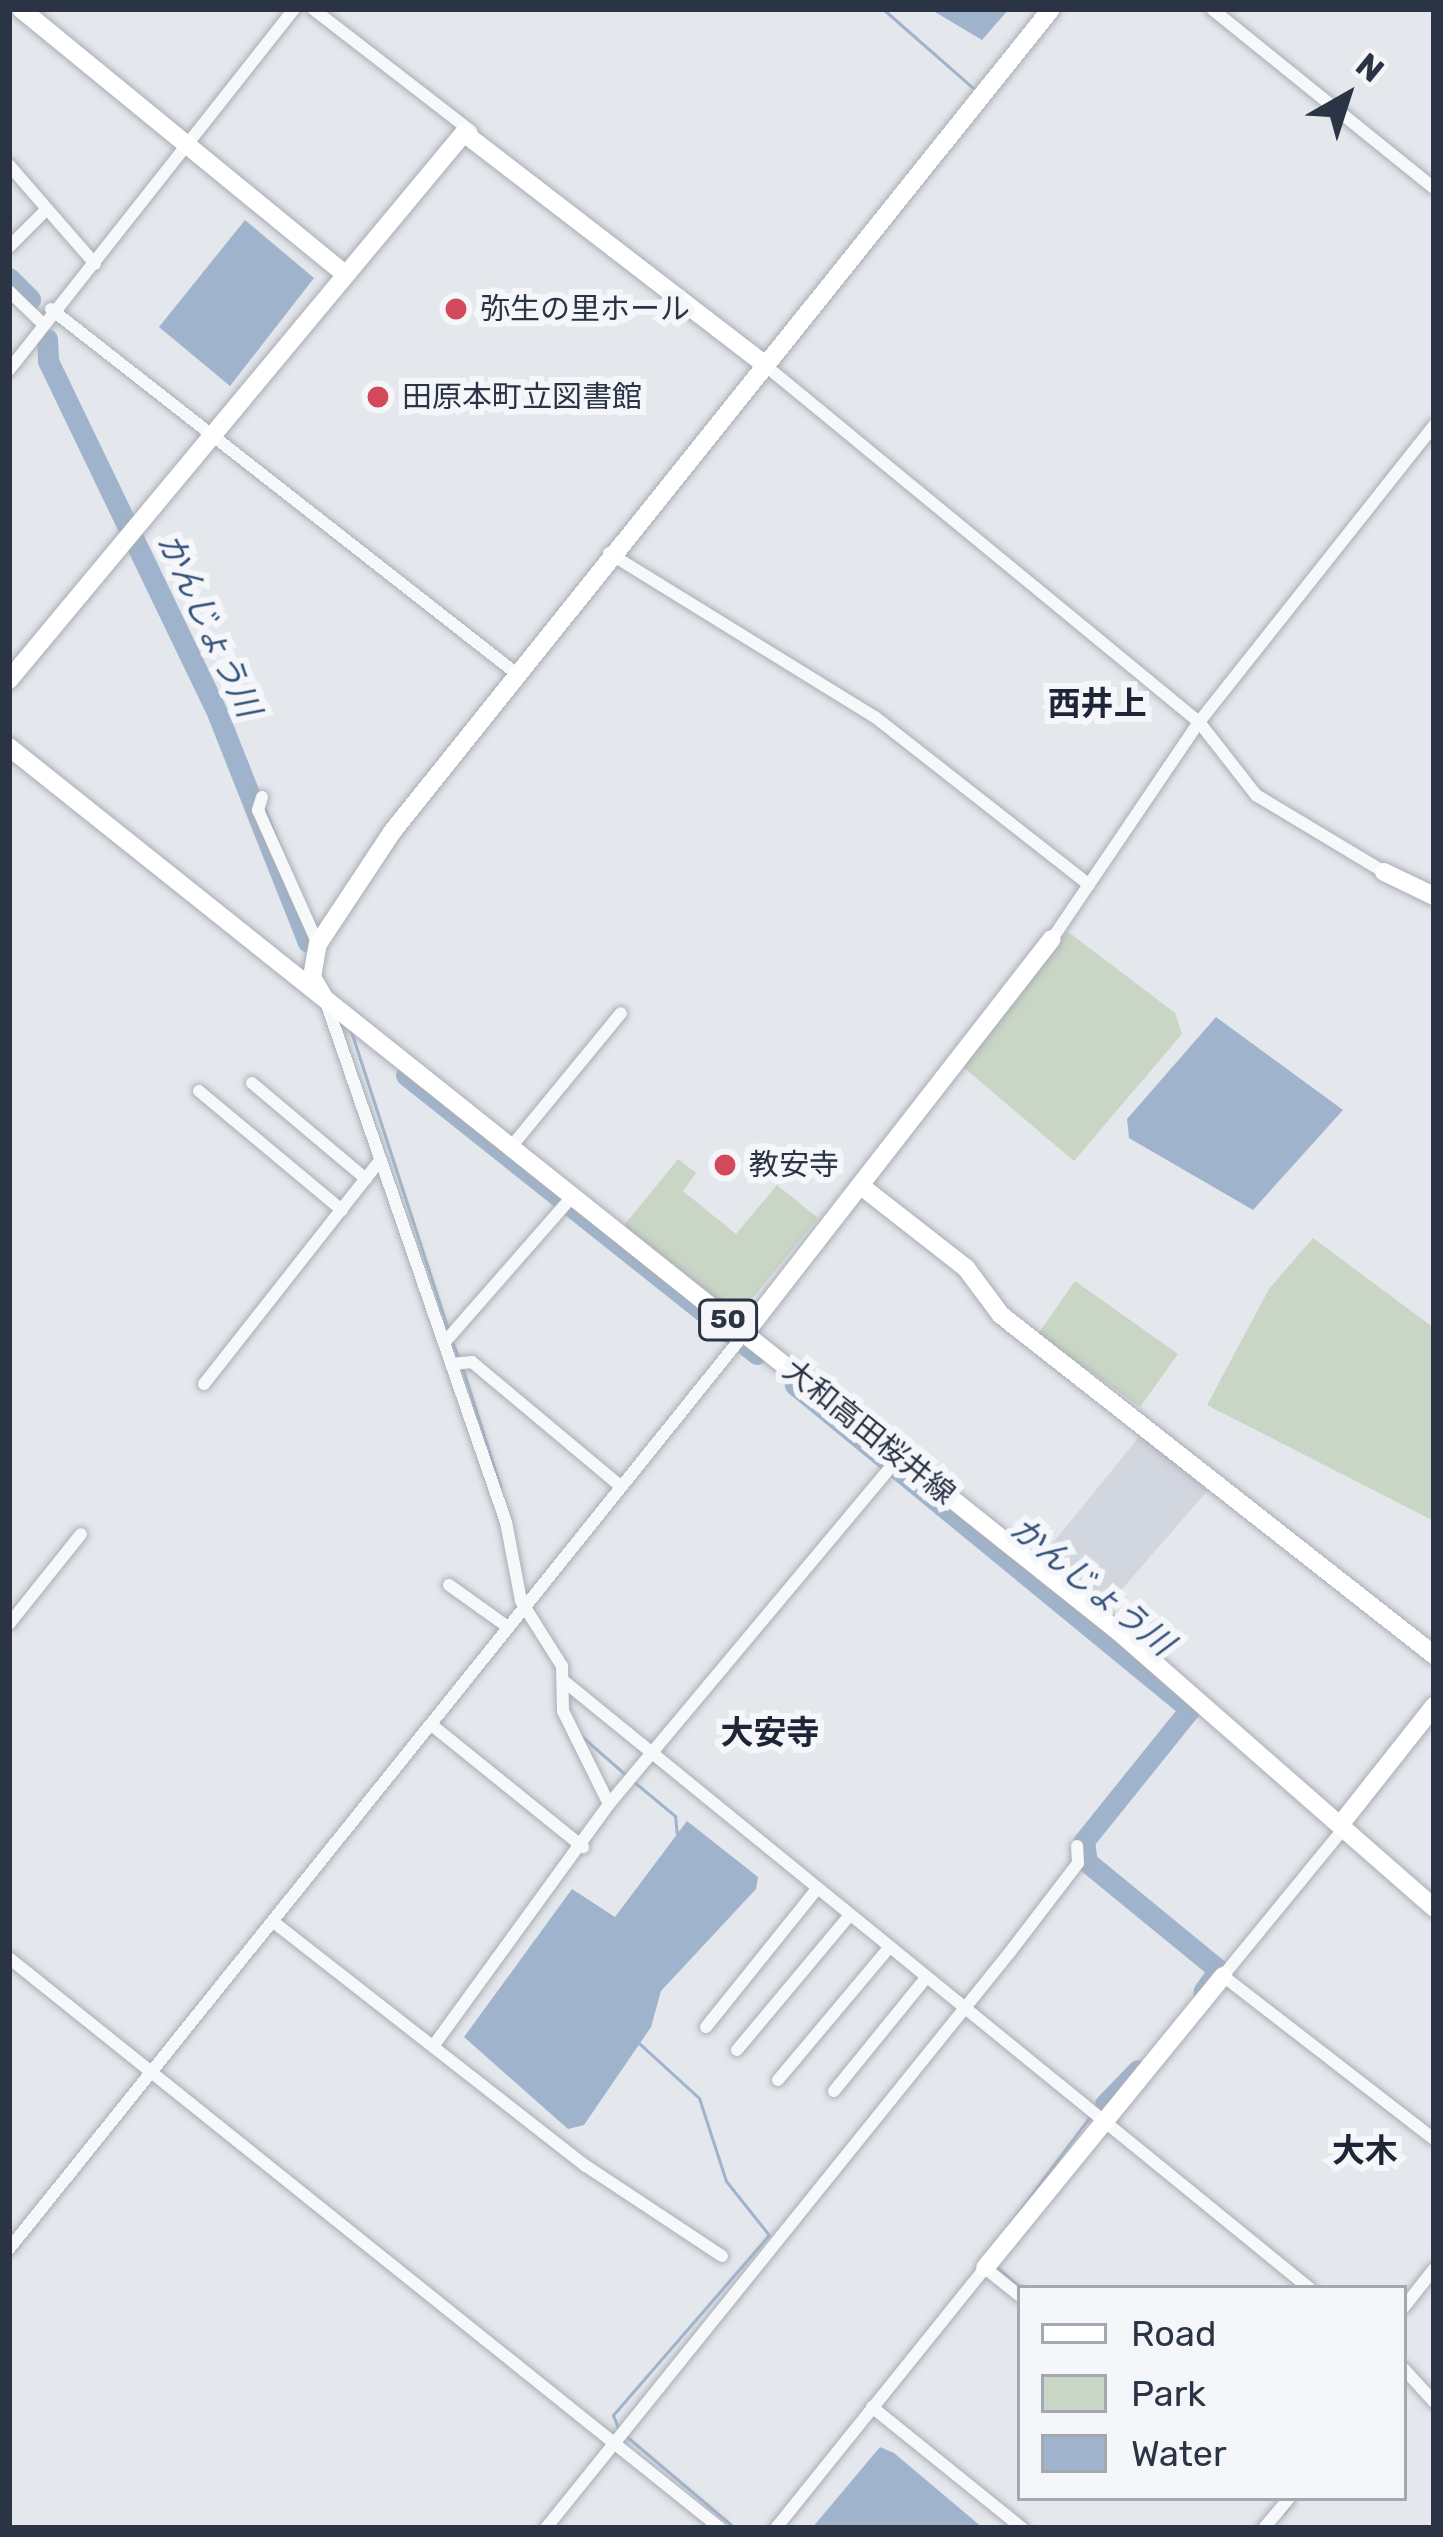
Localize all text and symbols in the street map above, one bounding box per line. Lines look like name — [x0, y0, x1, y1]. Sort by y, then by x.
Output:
north arrow — [1287, 36, 1407, 156]
text: N — [1348, 45, 1391, 90]
place label: 弥生の里ホール — [480, 291, 690, 327]
marker: 弥生の里ホール — [443, 296, 469, 322]
place label: 田原本町立図書館 — [402, 379, 642, 415]
marker: 田原本町立図書館 — [365, 384, 391, 410]
water label: かんじょう川 — [149, 527, 269, 723]
district label: 西井上 — [1048, 684, 1146, 724]
place label: 教安寺 — [749, 1147, 839, 1183]
marker: 教安寺 — [712, 1152, 738, 1178]
road number: 50 — [698, 1299, 758, 1341]
street label: 大和高田桜井線 — [776, 1352, 962, 1512]
water label: かんじょう川 — [1003, 1508, 1181, 1664]
district label: 大安寺 — [721, 1713, 819, 1753]
district label: 大木 — [1332, 2131, 1398, 2171]
legend — [1017, 2285, 1407, 2501]
text: Road — [1131, 2312, 1216, 2355]
text: Park — [1131, 2372, 1206, 2415]
text: Water — [1131, 2432, 1227, 2475]

